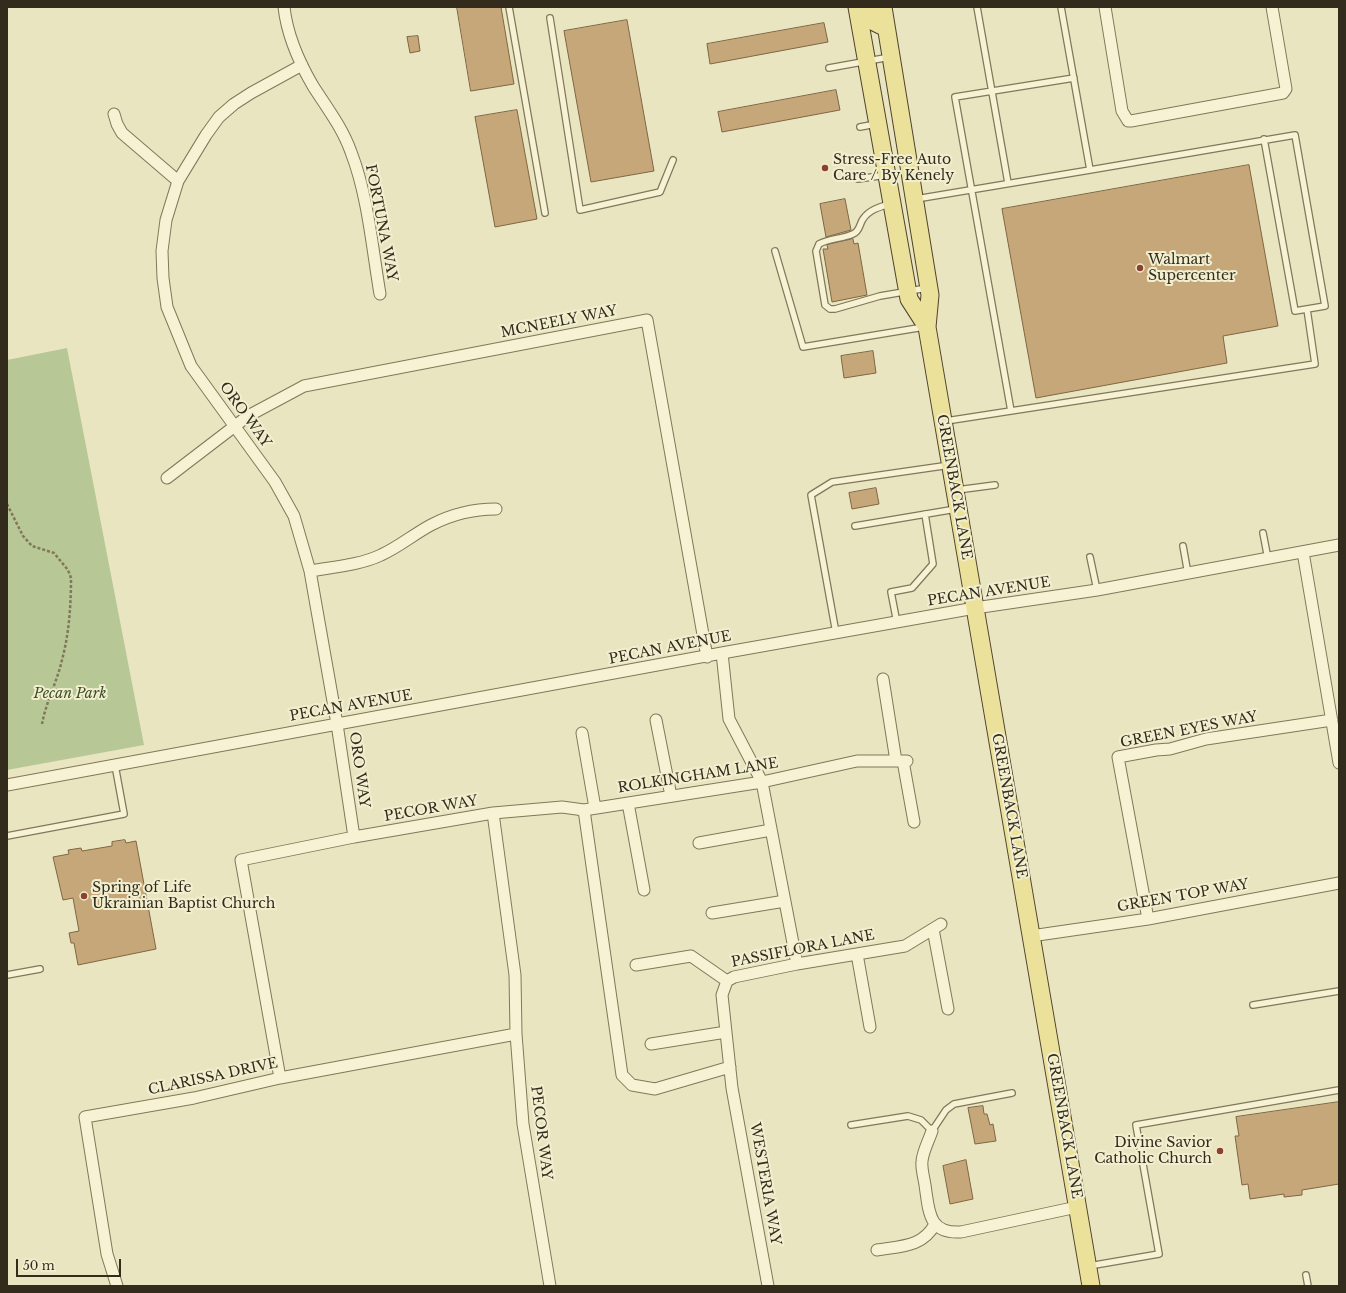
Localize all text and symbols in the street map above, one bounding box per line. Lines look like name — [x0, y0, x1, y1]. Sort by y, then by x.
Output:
place label: Stress-Free Auto Care / By Kenely — [833, 152, 954, 184]
street label: FORTUNA WAY — [361, 163, 401, 283]
marker: Stress-Free Auto Care / By Kenely — [820, 163, 830, 173]
place label: Walmart Supercenter — [1148, 252, 1236, 284]
marker: Walmart Supercenter — [1135, 263, 1145, 273]
street label: MCNEELY WAY — [499, 302, 619, 342]
street label: ORO WAY — [216, 379, 274, 451]
street label: GREENBACK LANE — [933, 413, 975, 561]
street label: PECAN AVENUE — [926, 574, 1052, 610]
street label: PECAN AVENUE — [607, 628, 733, 668]
park label: Pecan Park — [34, 686, 106, 702]
street label: PECAN AVENUE — [288, 687, 414, 725]
street label: GREEN EYES WAY — [1119, 708, 1259, 752]
street label: ORO WAY — [345, 731, 373, 809]
street label: GREENBACK LANE — [988, 732, 1030, 880]
street label: ROLKINGHAM LANE — [617, 755, 779, 797]
street label: PECOR WAY — [383, 793, 479, 825]
street label: GREEN TOP WAY — [1116, 876, 1250, 916]
place label: Spring of Life Ukrainian Baptist Church — [92, 880, 275, 912]
marker: Spring of Life Ukrainian Baptist Church — [79, 891, 89, 901]
street label: PASSIFLORA LANE — [730, 927, 876, 971]
street label: GREENBACK LANE — [1043, 1052, 1085, 1200]
street label: CLARISSA DRIVE — [147, 1055, 279, 1099]
street label: PECOR WAY — [527, 1085, 555, 1181]
street label: WESTERIA WAY — [746, 1121, 784, 1247]
place label: Divine Savior Catholic Church — [1094, 1135, 1212, 1168]
marker: Divine Savior Catholic Church — [1215, 1146, 1225, 1156]
scale bar — [18, 1251, 123, 1277]
text: 50 m — [23, 1258, 55, 1273]

